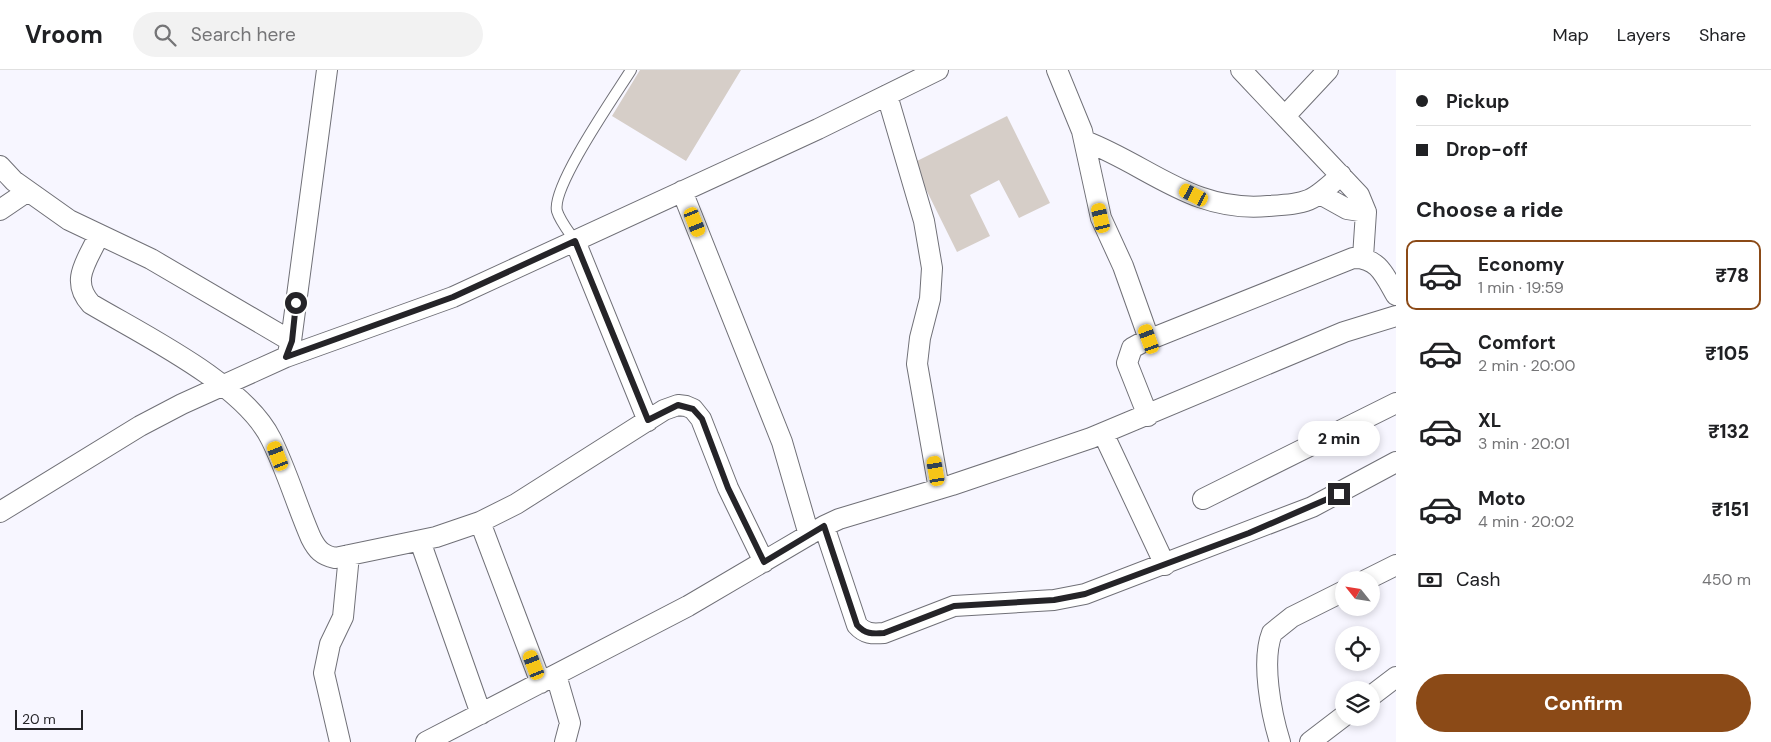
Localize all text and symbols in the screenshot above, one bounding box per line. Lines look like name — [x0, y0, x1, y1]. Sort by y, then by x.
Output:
search box — [133, 12, 483, 57]
text: Vroom — [25, 19, 103, 50]
icon: search — [151, 21, 179, 49]
text: Search here — [191, 22, 296, 47]
text: Map — [1553, 23, 1589, 47]
text: Layers — [1617, 23, 1671, 47]
text: Share — [1699, 23, 1746, 47]
text: Pickup — [1446, 89, 1510, 114]
text: Drop-off — [1446, 137, 1528, 162]
car — [1177, 182, 1210, 208]
text: Choose a ride — [1416, 195, 1564, 224]
car — [1090, 202, 1111, 234]
car — [682, 205, 707, 239]
text: Economy — [1478, 252, 1565, 277]
icon: car — [1418, 253, 1463, 298]
text: ₹78 — [1715, 263, 1749, 288]
text: 1 min · 19:59 — [1478, 277, 1564, 298]
route start — [285, 292, 307, 314]
car — [1136, 322, 1161, 356]
text: Comfort — [1478, 330, 1556, 355]
icon: car — [1418, 331, 1463, 376]
text: ₹105 — [1705, 341, 1749, 366]
text: 2 min · 20:00 — [1478, 355, 1576, 376]
text: XL — [1478, 408, 1501, 433]
icon: car — [1418, 409, 1463, 454]
text: ₹132 — [1708, 419, 1749, 444]
callout: 2 min — [1298, 422, 1380, 456]
text: 2 min — [1318, 428, 1360, 449]
text: 3 min · 20:01 — [1478, 433, 1570, 454]
car — [265, 439, 290, 473]
car — [926, 455, 945, 487]
route end — [1328, 483, 1350, 505]
text: Moto — [1478, 486, 1526, 511]
icon: car — [1418, 487, 1463, 532]
text: ₹151 — [1711, 497, 1749, 522]
text: 4 min · 20:02 — [1478, 511, 1574, 532]
icon: cash — [1416, 566, 1444, 594]
text: Cash — [1456, 567, 1500, 592]
text: 450 m — [1702, 569, 1751, 590]
north arrow — [1335, 571, 1380, 616]
map controls — [1335, 571, 1380, 726]
button: locate — [1335, 626, 1380, 671]
car — [521, 648, 546, 682]
button: Confirm — [1416, 674, 1751, 732]
button: layers — [1335, 681, 1380, 726]
scale bar — [15, 707, 82, 730]
text: 20 m — [22, 710, 56, 728]

